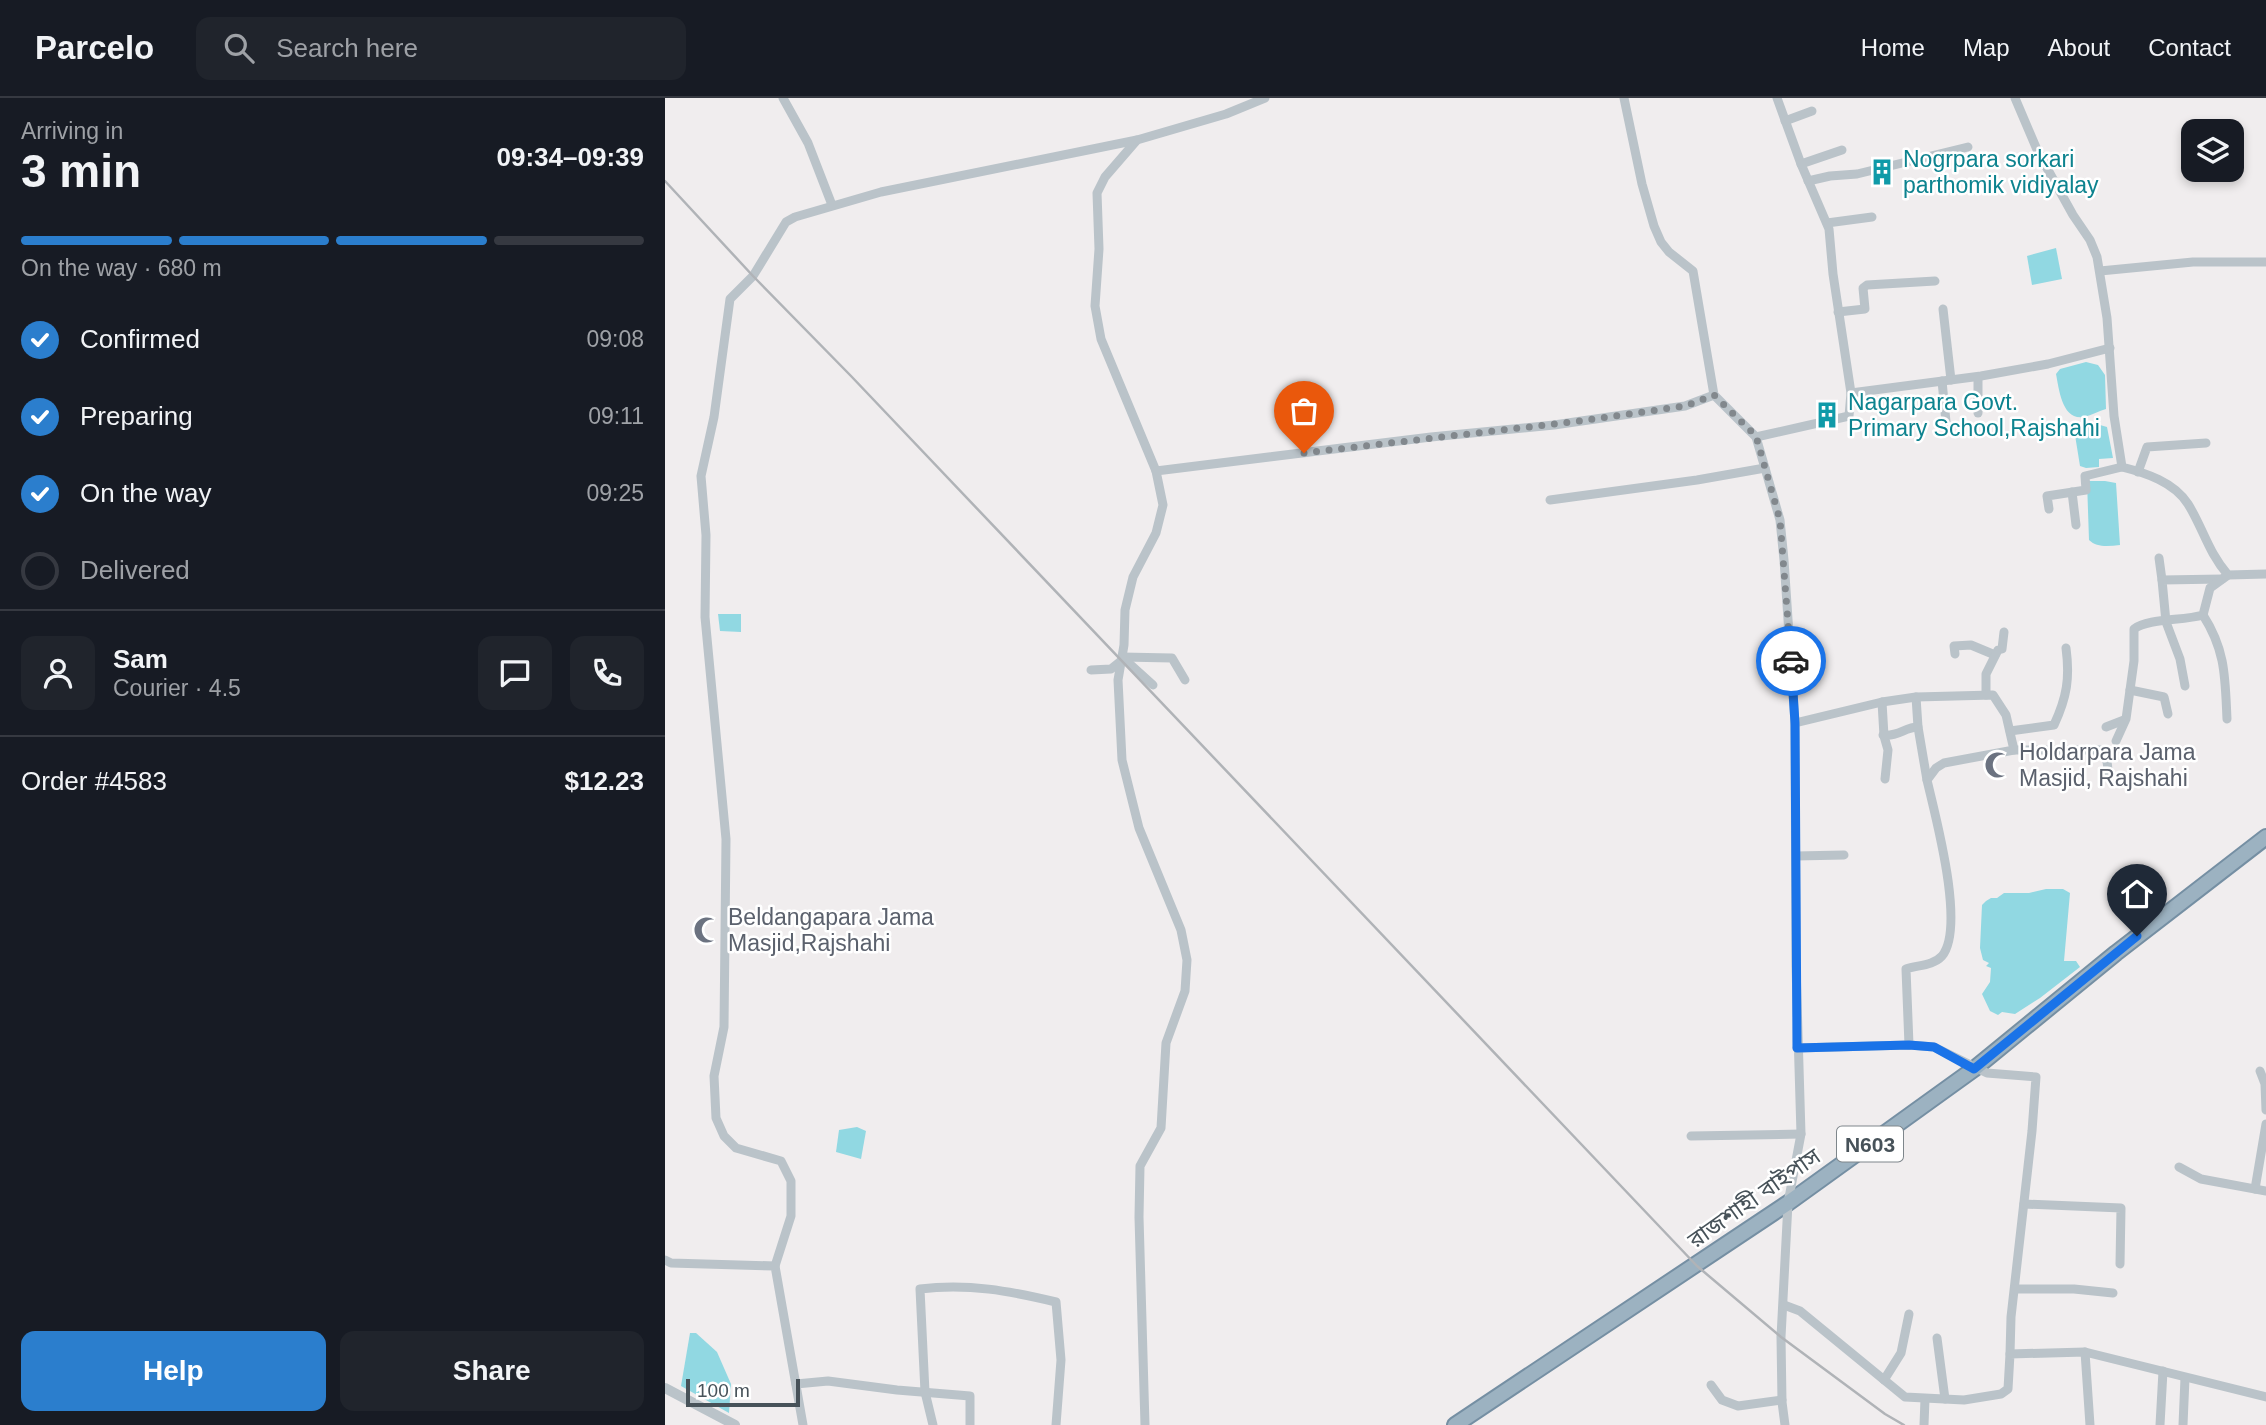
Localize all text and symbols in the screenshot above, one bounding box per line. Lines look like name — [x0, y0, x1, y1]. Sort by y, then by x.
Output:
search box — [196, 17, 686, 80]
text: Parcelo — [35, 29, 154, 66]
icon: search — [220, 29, 258, 67]
text: Search here — [276, 33, 418, 63]
text: Home — [1861, 34, 1925, 61]
text: Map — [1963, 34, 2010, 61]
text: About — [2048, 34, 2110, 61]
text: Contact — [2148, 34, 2231, 61]
text: Arriving in — [21, 118, 123, 144]
map controls — [2181, 119, 2244, 182]
button: layers — [2181, 119, 2244, 182]
text: 09:34–09:39 — [497, 142, 644, 172]
text: 3 min — [21, 145, 141, 197]
place label: Nogrpara sorkari parthomik vidiyalay — [1903, 146, 2099, 198]
building icon: Nogrpara sorkari parthomik vidiyalay — [1867, 157, 1897, 187]
text: On the way · 680 m — [21, 255, 222, 281]
icon: check — [21, 321, 59, 359]
text: Confirmed — [80, 324, 200, 354]
text: 09:08 — [586, 326, 644, 352]
pin — [1274, 381, 1334, 453]
place label: Nagarpara Govt. Primary School,Rajshahi — [1848, 389, 2100, 441]
icon: bag — [1285, 392, 1323, 430]
icon: check — [21, 398, 59, 436]
building icon: Nagarpara Govt. Primary School,Rajshahi — [1812, 400, 1842, 430]
text: Preparing — [80, 401, 193, 431]
text: 09:11 — [588, 403, 644, 429]
icon: check — [21, 475, 59, 513]
text: On the way — [80, 478, 212, 508]
text: 09:25 — [586, 480, 644, 506]
text: Delivered — [80, 555, 190, 585]
courier — [1756, 626, 1826, 696]
button: person — [21, 636, 95, 710]
button: chat — [478, 636, 552, 710]
button: phone — [570, 636, 644, 710]
icon: car — [1772, 642, 1810, 680]
text: Sam — [113, 644, 168, 674]
text: Courier · 4.5 — [113, 675, 241, 701]
place label: Holdarpara Jama Masjid, Rajshahi — [2019, 739, 2196, 791]
mosque icon: Holdarpara Jama Masjid, Rajshahi — [1983, 750, 2013, 780]
text: Order #4583 — [21, 766, 167, 796]
text: $12.23 — [564, 766, 644, 796]
pin — [2107, 864, 2167, 936]
icon: home — [2118, 875, 2156, 913]
place label: Beldangapara Jama Masjid,Rajshahi — [728, 904, 934, 956]
mosque icon: Beldangapara Jama Masjid,Rajshahi — [692, 915, 722, 945]
road number: N603 — [1837, 1126, 1903, 1162]
street label: রাজশাহী বাইপাস — [1682, 1142, 1826, 1254]
button: Help — [21, 1331, 326, 1411]
button: Share — [340, 1331, 644, 1411]
scale bar — [686, 1376, 800, 1408]
text: 100 m — [697, 1380, 750, 1401]

